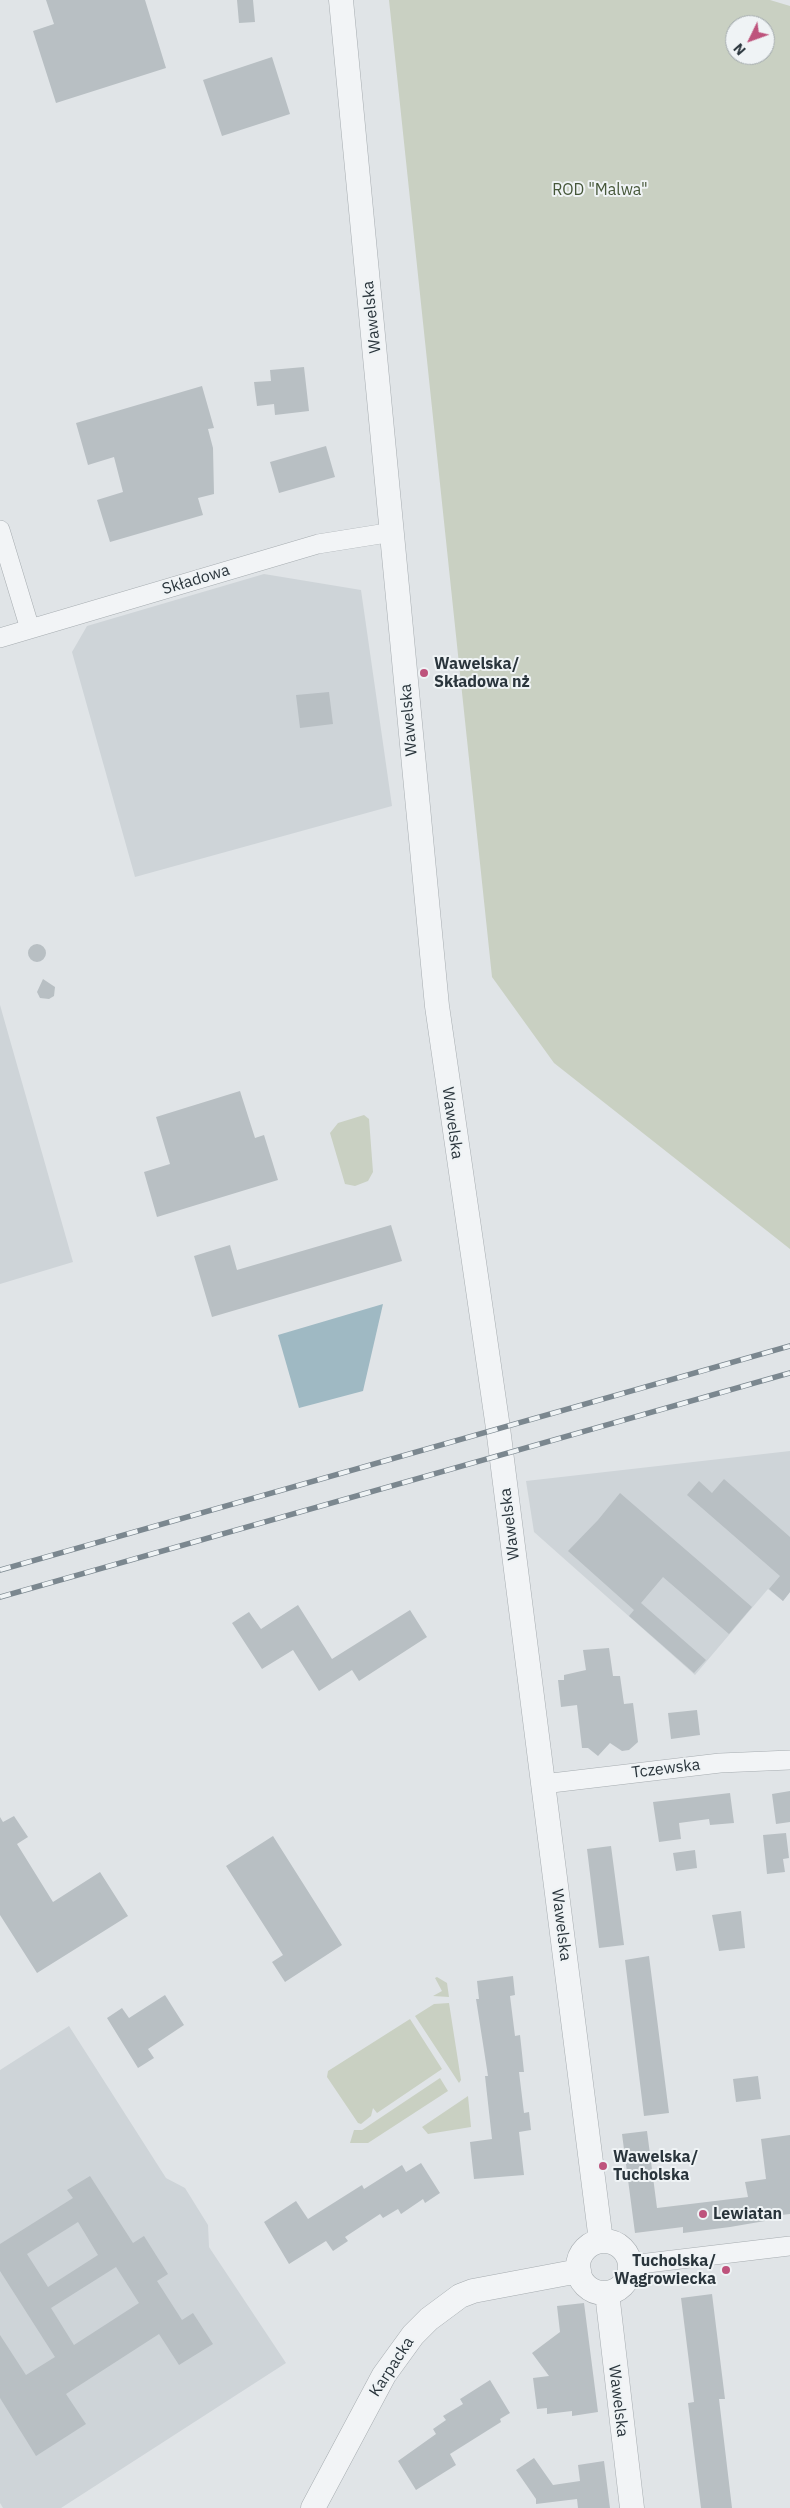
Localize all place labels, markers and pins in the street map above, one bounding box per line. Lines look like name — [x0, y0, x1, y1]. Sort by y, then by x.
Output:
place label: Wawelska/ Składowa nż — [434, 654, 530, 692]
marker: Wawelska/ Składowa nż — [418, 667, 430, 679]
place label: Wawelska/ Tucholska — [613, 2147, 698, 2185]
marker: Wawelska/ Tucholska — [597, 2160, 609, 2172]
place label: Lewiatan — [713, 2204, 782, 2224]
marker: Lewiatan — [697, 2208, 709, 2220]
place label: Tucholska/ Wągrowiecka — [614, 2251, 716, 2289]
marker: Tucholska/ Wągrowiecka — [720, 2264, 732, 2276]

